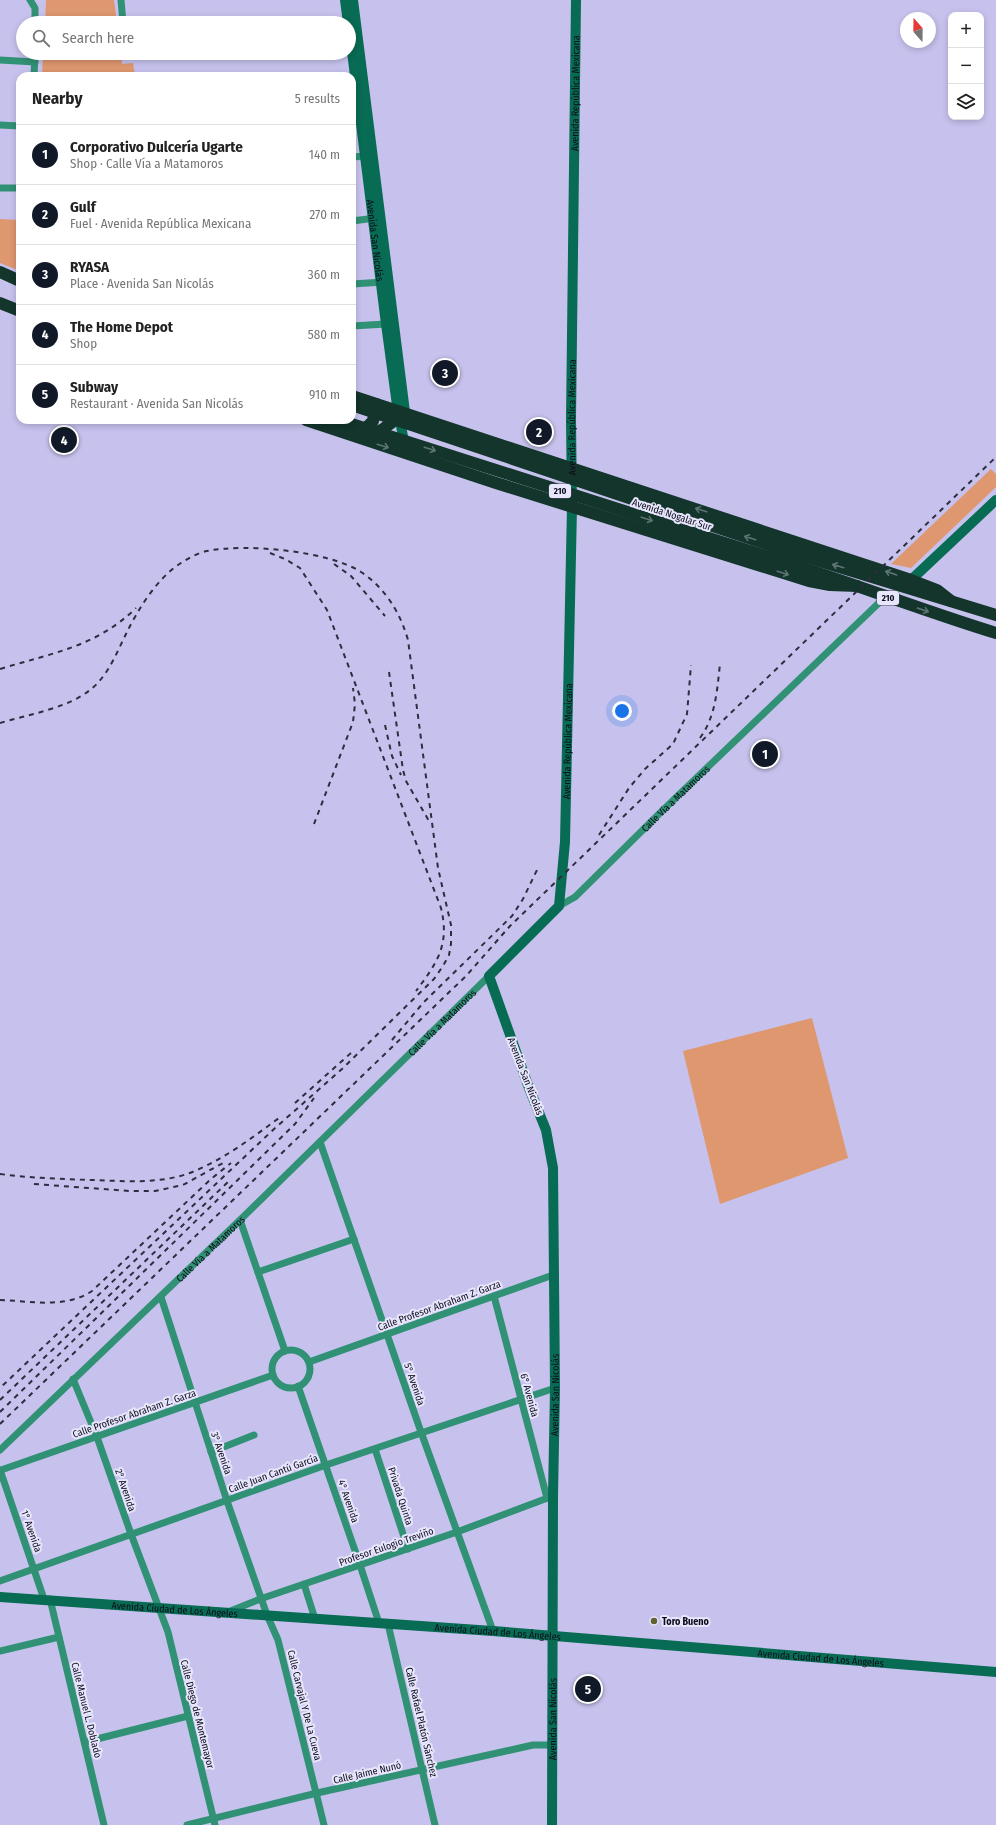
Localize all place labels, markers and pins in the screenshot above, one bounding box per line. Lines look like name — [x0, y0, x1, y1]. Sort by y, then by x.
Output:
pin: 3 — [432, 358, 458, 388]
pin: 2 — [526, 417, 552, 447]
pin: 4 — [51, 425, 77, 455]
pin: 1 — [752, 739, 778, 769]
marker: Toro Bueno — [649, 1616, 659, 1626]
place label: Toro Bueno — [662, 1616, 710, 1628]
pin: 5 — [575, 1674, 601, 1704]

